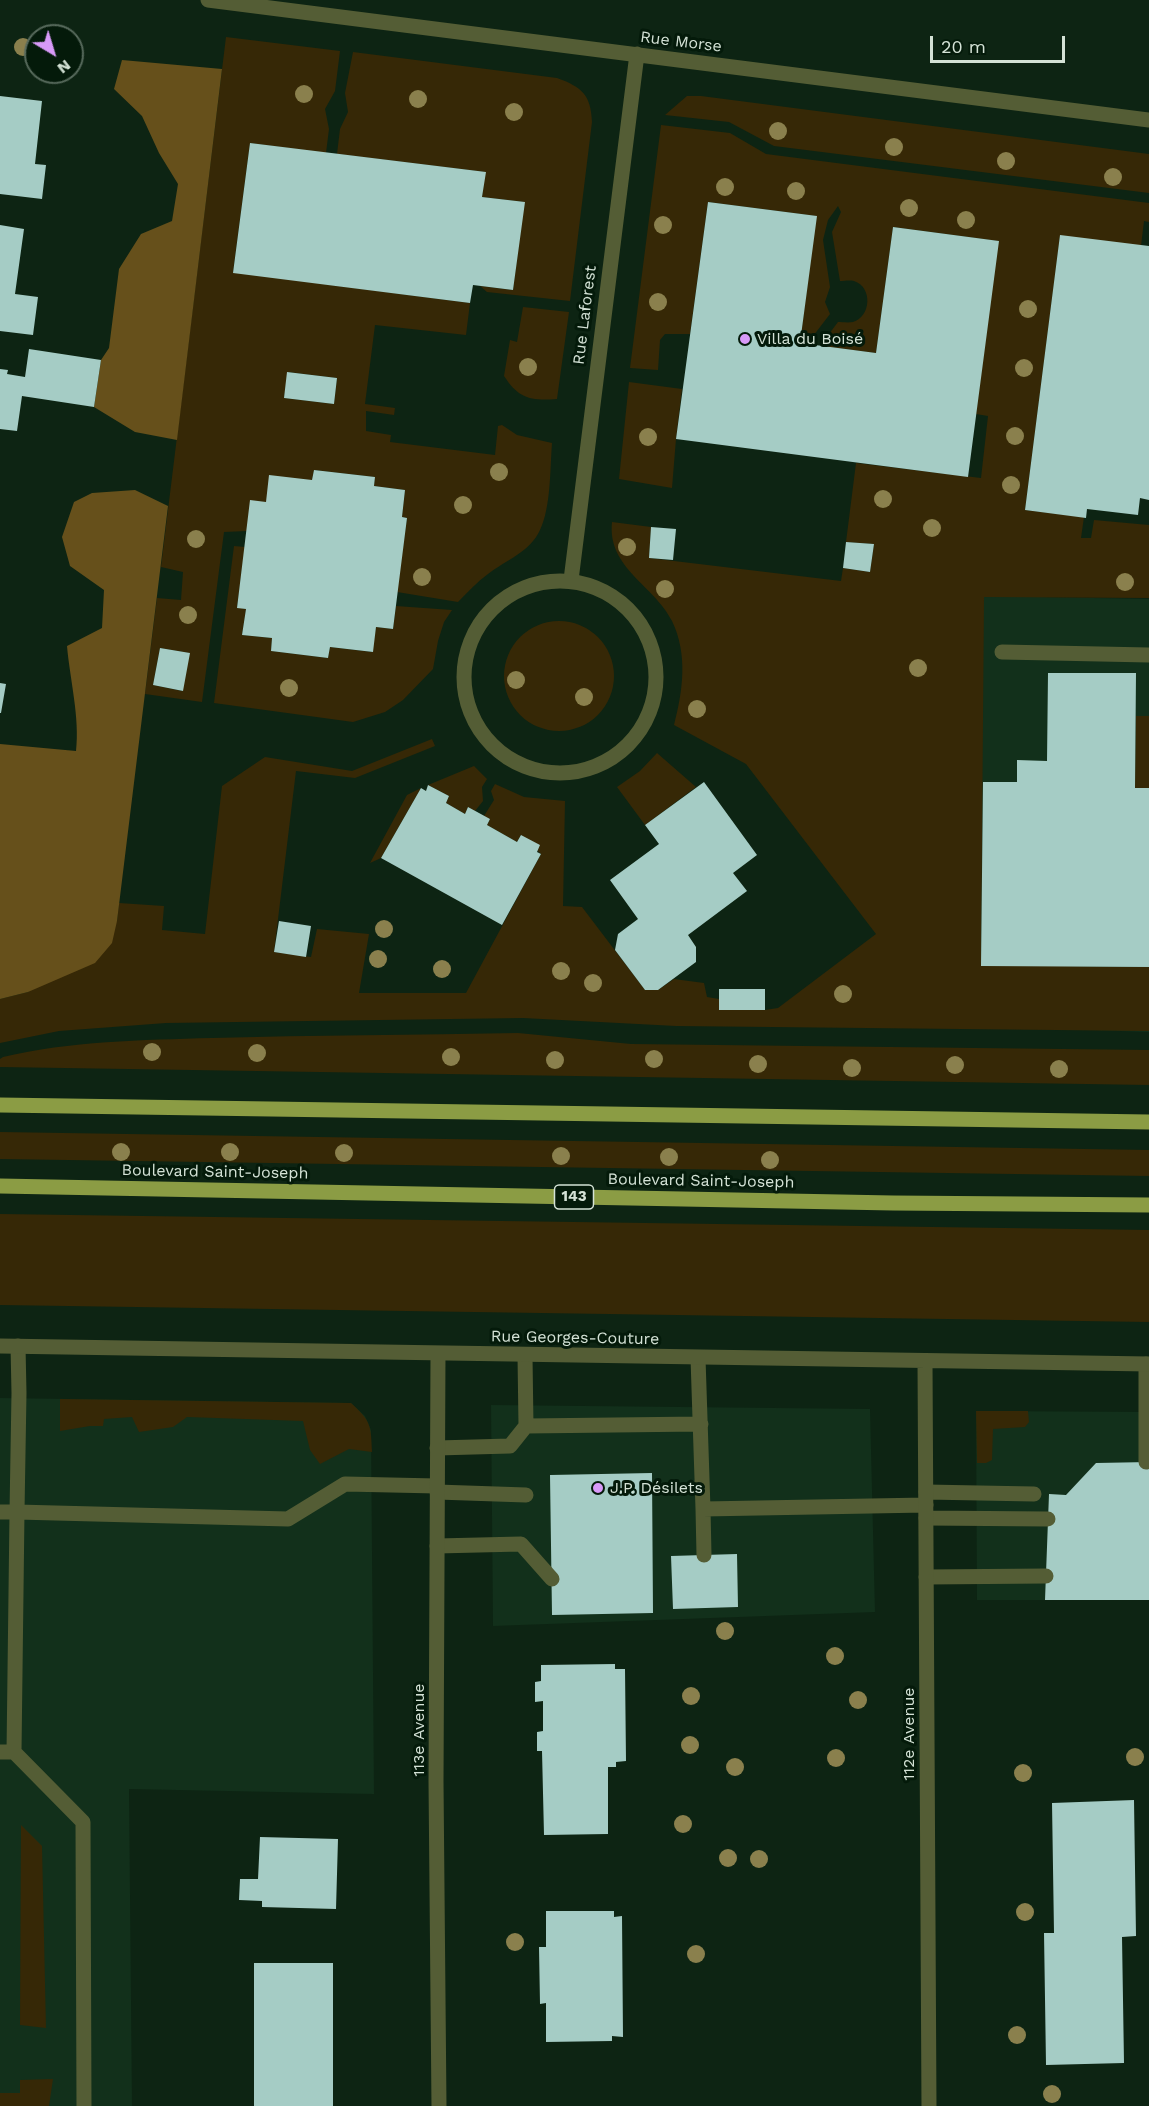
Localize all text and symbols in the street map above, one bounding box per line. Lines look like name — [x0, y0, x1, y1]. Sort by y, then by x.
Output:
north arrow — [24, 24, 84, 84]
scale bar — [933, 24, 1068, 62]
street label: Rue Morse — [639, 27, 723, 57]
text: 20 m — [941, 36, 986, 57]
text: N — [54, 56, 75, 78]
street label: Rue Laforest — [569, 264, 601, 366]
place label: Villa du Boisé — [757, 329, 863, 349]
marker: Villa du Boisé — [738, 332, 752, 346]
street label: Boulevard Saint-Joseph — [121, 1161, 309, 1183]
street label: Boulevard Saint-Joseph — [607, 1170, 795, 1192]
road number: 143 — [554, 1185, 594, 1209]
street label: Rue Georges-Couture — [491, 1327, 659, 1349]
place label: J.P. Désilets — [610, 1478, 703, 1498]
marker: J.P. Désilets — [591, 1481, 605, 1495]
street label: 113e Avenue — [409, 1683, 429, 1777]
street label: 112e Avenue — [899, 1687, 919, 1781]

